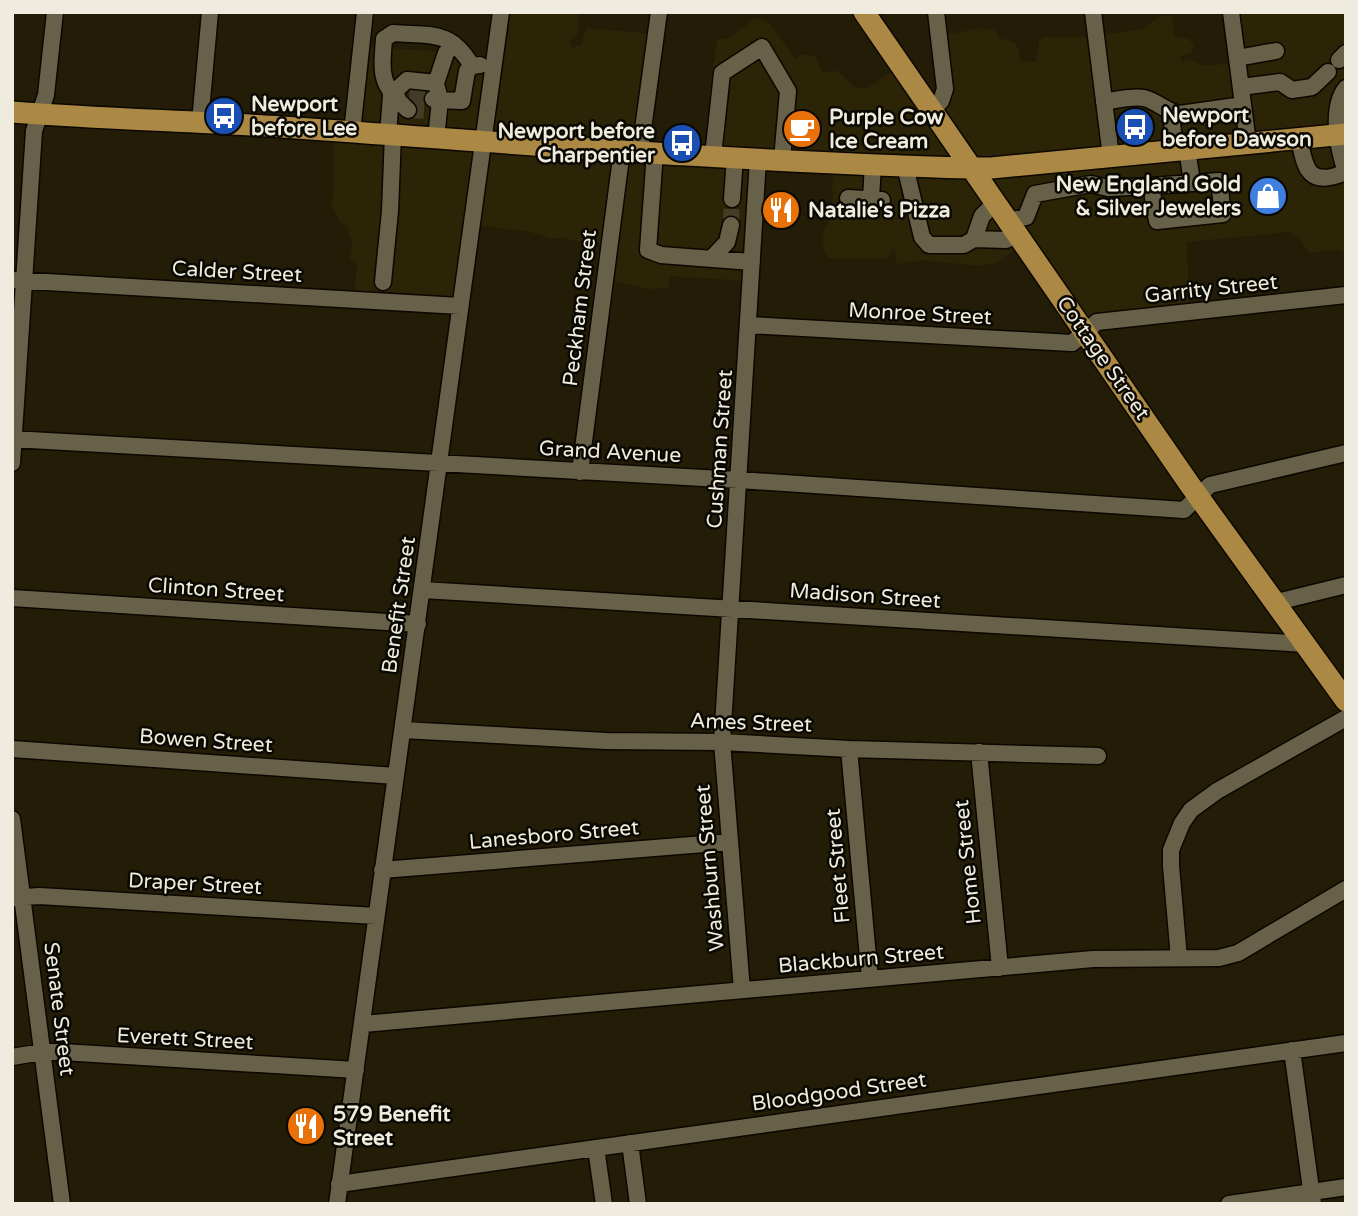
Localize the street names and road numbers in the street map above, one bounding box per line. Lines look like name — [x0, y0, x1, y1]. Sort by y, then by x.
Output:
street label: Peckham Street — [558, 228, 602, 388]
street label: Calder Street — [171, 256, 303, 288]
street label: Garrity Street — [1143, 270, 1279, 308]
street label: Cottage Street — [1051, 291, 1155, 425]
street label: Monroe Street — [848, 298, 992, 330]
street label: Cushman Street — [702, 369, 738, 529]
street label: Grand Avenue — [538, 436, 682, 468]
street label: Benefit Street — [377, 535, 421, 675]
street label: Clinton Street — [147, 573, 285, 607]
street label: Madison Street — [788, 578, 942, 614]
street label: Ames Street — [689, 708, 813, 738]
street label: Bowen Street — [138, 724, 274, 758]
street label: Washburn Street — [690, 784, 730, 952]
street label: Home Street — [949, 799, 987, 925]
street label: Fleet Street — [821, 808, 855, 924]
street label: Lanesboro Street — [468, 815, 640, 855]
street label: Draper Street — [127, 868, 263, 900]
street label: Blackburn Street — [777, 939, 945, 979]
street label: Senate Street — [38, 941, 80, 1077]
street label: Everett Street — [116, 1023, 254, 1055]
street label: Bloodgood Street — [750, 1067, 928, 1117]

